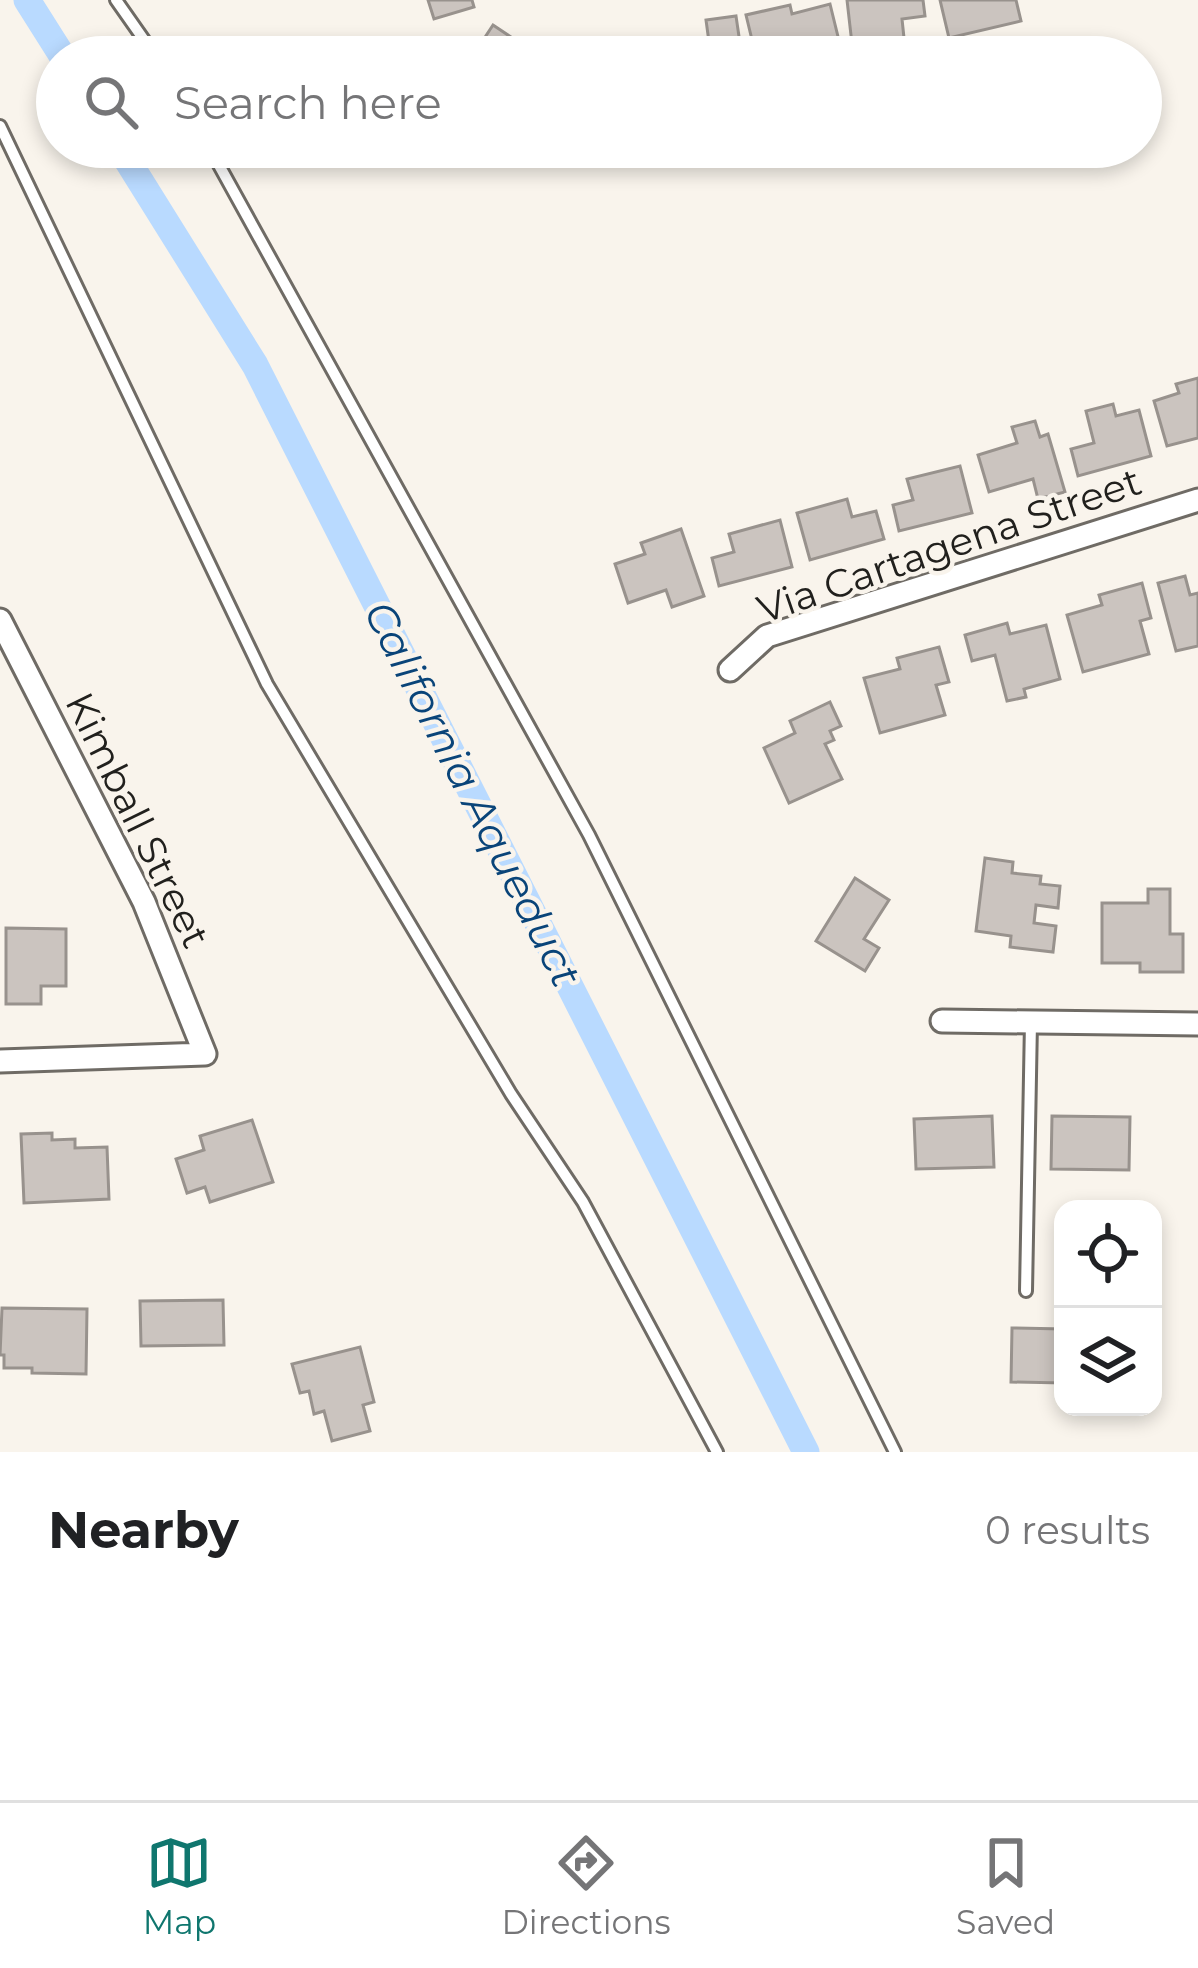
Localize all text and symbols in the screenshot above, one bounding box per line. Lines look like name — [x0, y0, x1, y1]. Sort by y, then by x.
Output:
search box — [36, 36, 1162, 168]
icon: search — [78, 69, 144, 135]
text: Search here — [174, 75, 442, 130]
street label: Via Cartagena Street — [751, 457, 1147, 633]
water label: California Aqueduct — [353, 592, 593, 996]
street label: Kimball Street — [55, 685, 221, 955]
map controls — [1054, 1200, 1162, 1416]
button: locate — [1054, 1200, 1162, 1308]
button: layers — [1054, 1308, 1162, 1416]
text: Nearby — [48, 1499, 239, 1561]
text: 0 results — [985, 1506, 1150, 1554]
tab: Map — [143, 1830, 216, 1942]
tab: Directions — [502, 1830, 671, 1942]
tab: Saved — [956, 1830, 1055, 1942]

